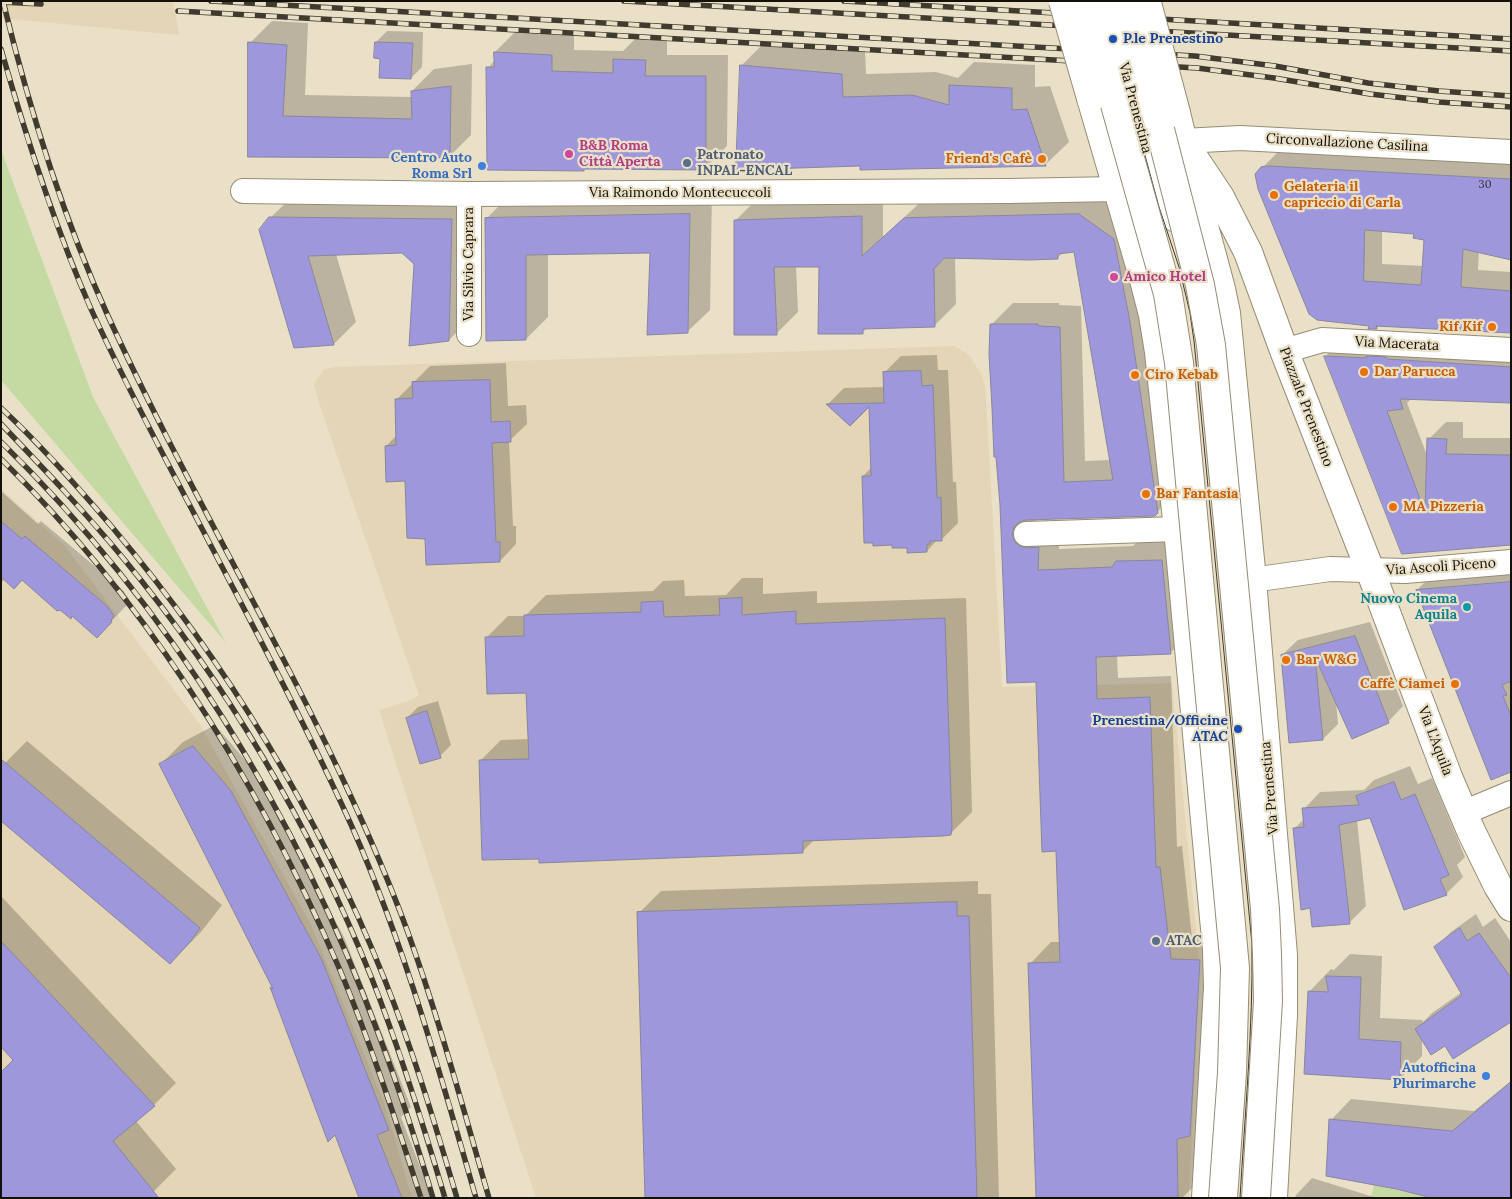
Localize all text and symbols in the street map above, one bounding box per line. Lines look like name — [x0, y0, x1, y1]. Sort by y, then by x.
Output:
place label: P.le Prenestino — [1123, 31, 1223, 47]
marker: P.le Prenestino — [1107, 33, 1119, 45]
street label: Via Prenestina — [1115, 61, 1155, 155]
street label: Circonvallazione Casilina — [1265, 130, 1429, 156]
place label: B&B Roma Città Aperta — [579, 138, 661, 170]
place label: Patronato INPAL-ENCAL — [697, 147, 792, 180]
marker: B&B Roma Città Aperta — [563, 148, 575, 160]
place label: Centro Auto Roma Srl — [391, 150, 472, 182]
place label: Friend's Cafè — [946, 151, 1032, 167]
marker: Friend's Cafè — [1036, 153, 1048, 165]
marker: Patronato INPAL-ENCAL — [681, 157, 693, 169]
marker: Centro Auto Roma Srl — [476, 160, 488, 172]
house number: 30 — [1479, 178, 1491, 192]
place label: Gelateria il capriccio di Carla — [1284, 179, 1401, 212]
street label: Via Raimondo Montecuccoli — [589, 185, 771, 201]
marker: Gelateria il capriccio di Carla — [1268, 189, 1280, 201]
street label: Via Silvio Caprara — [461, 207, 477, 321]
place label: Amico Hotel — [1124, 269, 1206, 285]
marker: Amico Hotel — [1108, 271, 1120, 283]
place label: Kif Kif — [1439, 319, 1482, 335]
marker: Kif Kif — [1486, 321, 1498, 333]
street label: Via Macerata — [1354, 333, 1440, 355]
street label: Piazzale Prenestino — [1275, 345, 1337, 469]
place label: Dar Parucca — [1374, 364, 1456, 380]
marker: Dar Parucca — [1358, 366, 1370, 378]
place label: Ciro Kebab — [1145, 367, 1218, 383]
marker: Ciro Kebab — [1129, 369, 1141, 381]
place label: Bar Fantasia — [1156, 486, 1238, 502]
marker: Bar Fantasia — [1140, 488, 1152, 500]
place label: MA Pizzeria — [1403, 499, 1484, 515]
marker: MA Pizzeria — [1387, 501, 1399, 513]
street label: Via Ascoli Piceno — [1386, 555, 1496, 579]
place label: Nuovo Cinema Aquila — [1360, 591, 1457, 624]
marker: Nuovo Cinema Aquila — [1461, 601, 1473, 613]
place label: Bar W&G — [1296, 652, 1357, 668]
marker: Bar W&G — [1280, 654, 1292, 666]
place label: Caffè Ciamei — [1360, 676, 1445, 692]
marker: Caffè Ciamei — [1449, 678, 1461, 690]
street label: Via L'Aquila — [1414, 704, 1456, 778]
place label: Prenestina/Officine ATAC — [1092, 713, 1228, 746]
marker: Prenestina/Officine ATAC — [1232, 723, 1244, 735]
street label: Via Prenestina — [1258, 741, 1282, 835]
place label: ATAC — [1166, 933, 1202, 949]
marker: ATAC — [1150, 935, 1162, 947]
place label: Autofficina Plurimarche — [1393, 1060, 1476, 1092]
marker: Autofficina Plurimarche — [1480, 1070, 1492, 1082]

